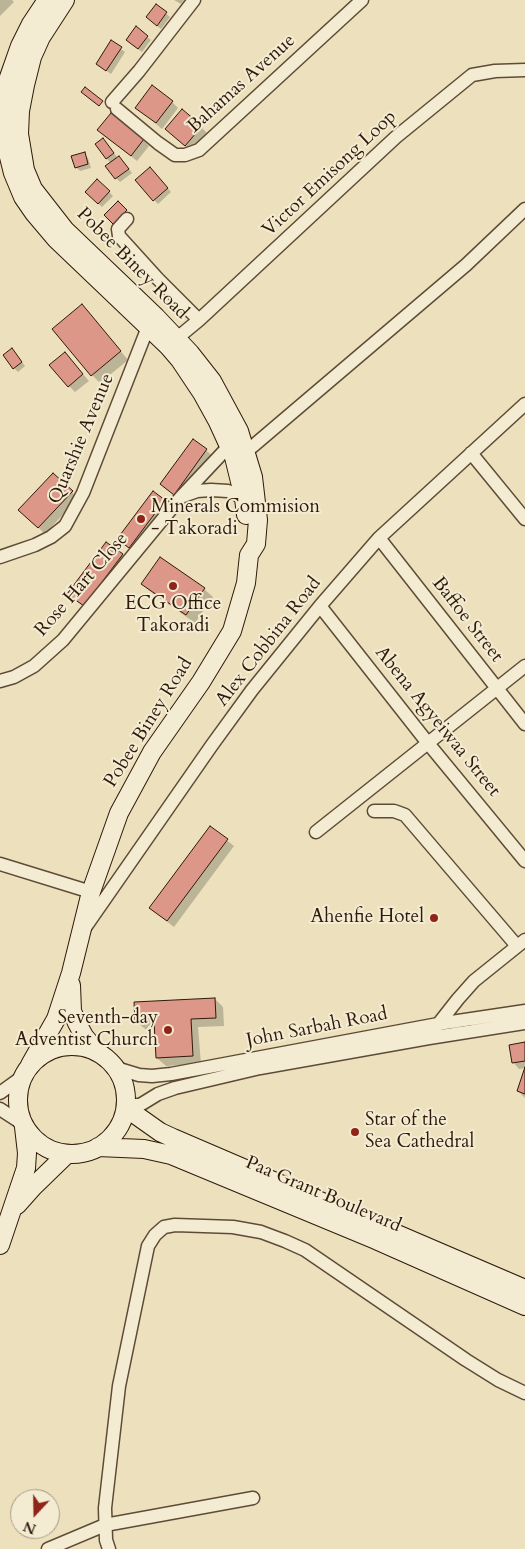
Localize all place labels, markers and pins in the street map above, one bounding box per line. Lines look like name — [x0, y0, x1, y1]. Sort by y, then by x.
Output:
place label: Minerals Commision - Takoradi — [151, 497, 320, 541]
marker: Minerals Commision - Takoradi — [135, 513, 147, 525]
marker: ECG Office Takoradi — [167, 580, 179, 592]
place label: ECG Office Takoradi — [125, 594, 221, 638]
place label: Ahenfie Hotel — [311, 907, 424, 929]
marker: Ahenfie Hotel — [428, 912, 440, 924]
place label: Seventh-day Adventist Church — [15, 1008, 158, 1052]
marker: Seventh-day Adventist Church — [162, 1024, 174, 1036]
place label: Star of the Sea Cathedral — [365, 1110, 474, 1154]
marker: Star of the Sea Cathedral — [349, 1126, 361, 1138]

